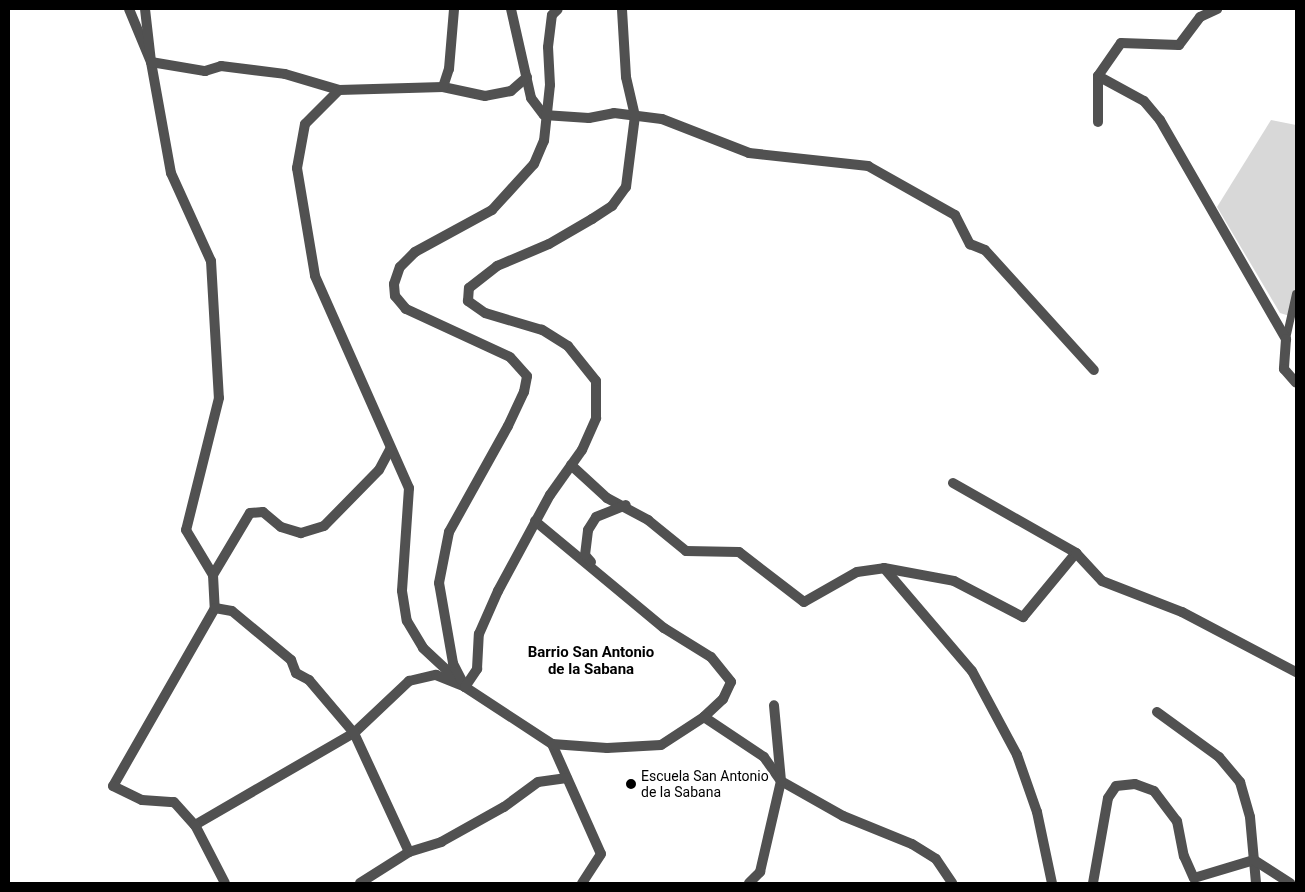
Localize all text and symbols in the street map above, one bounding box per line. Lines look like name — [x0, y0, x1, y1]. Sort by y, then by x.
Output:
district label: Barrio San Antonio de la Sabana — [528, 643, 654, 678]
place label: Escuela San Antonio de la Sabana — [641, 768, 769, 800]
marker: Escuela San Antonio de la Sabana — [625, 778, 637, 790]

